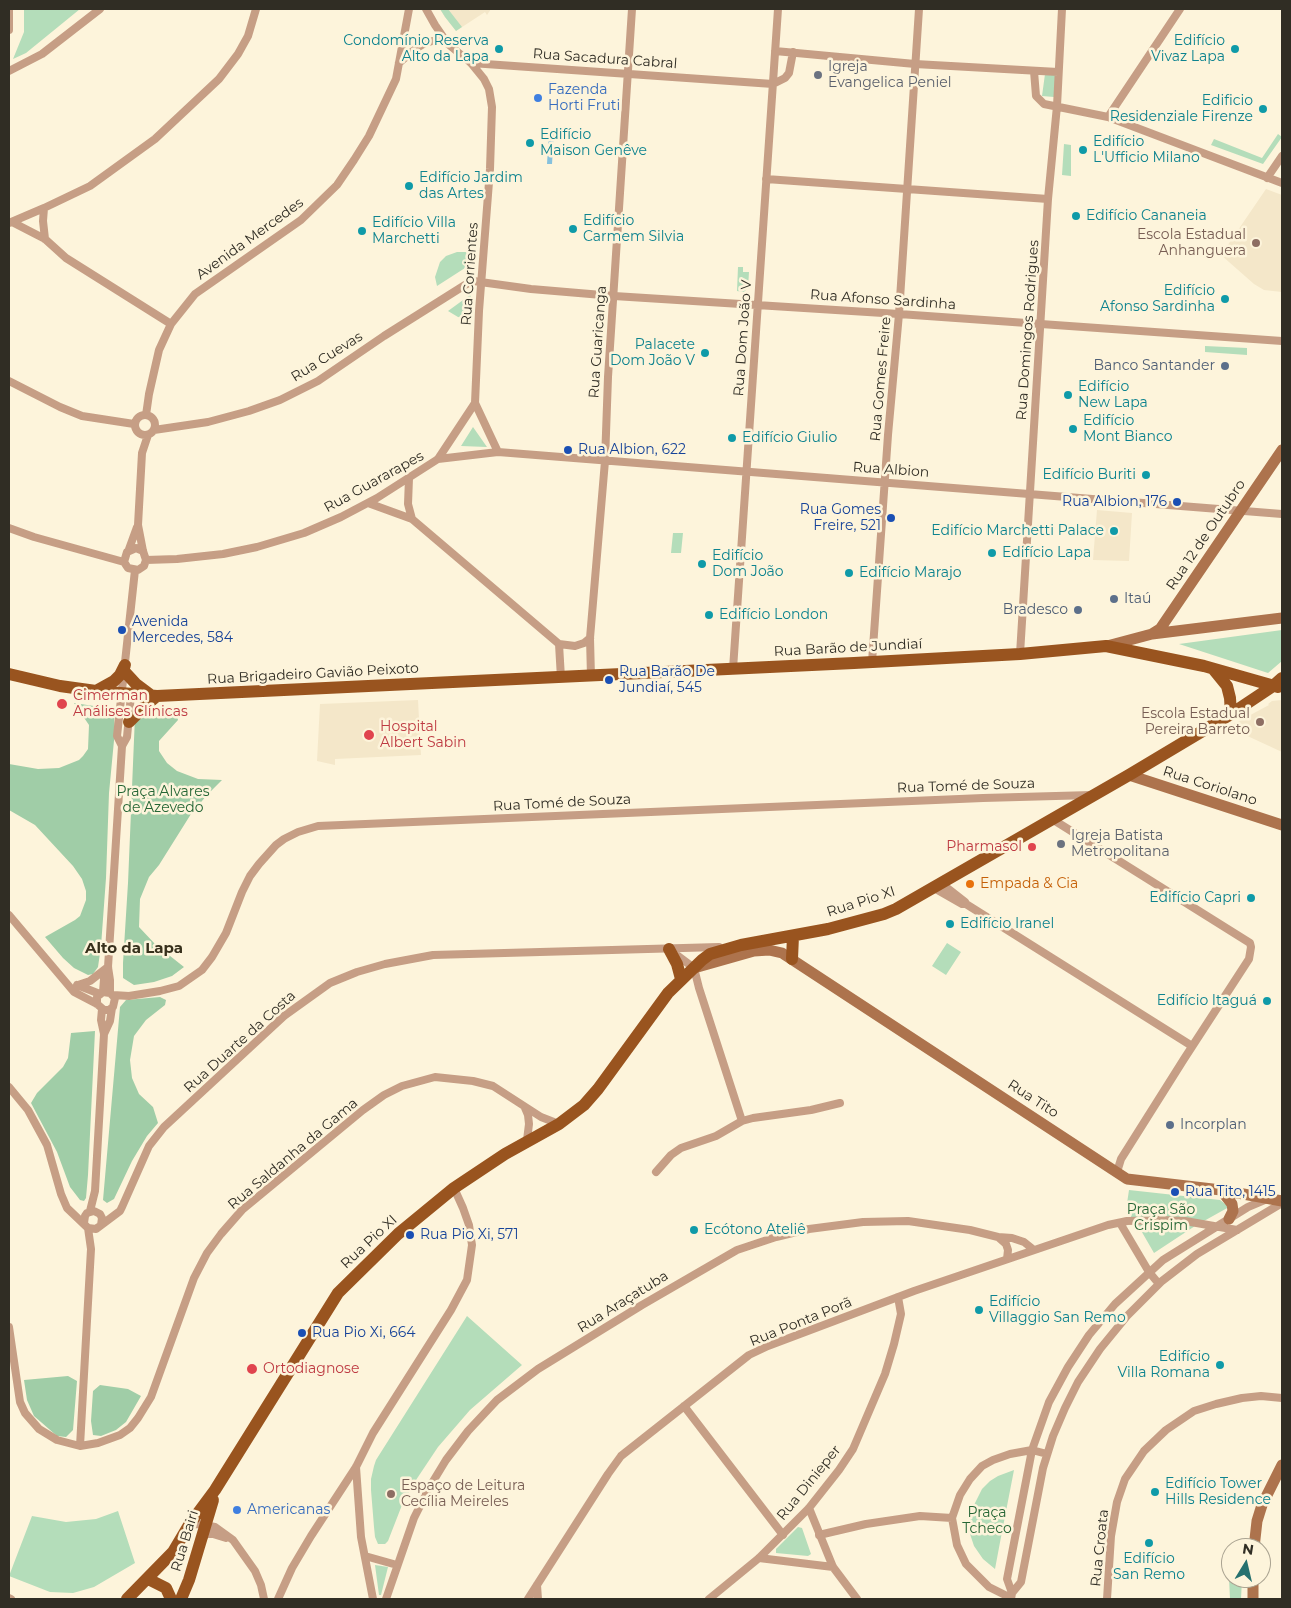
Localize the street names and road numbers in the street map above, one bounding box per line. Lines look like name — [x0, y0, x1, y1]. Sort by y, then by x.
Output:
street label: Rua Sacadura Cabral — [532, 46, 678, 72]
street label: Avenida Mercedes — [193, 194, 307, 284]
street label: Rua Corrientes — [458, 222, 482, 326]
street label: Rua Domingos Rodrigues — [1013, 239, 1043, 421]
street label: Rua Dom João V — [731, 279, 755, 397]
street label: Rua Guaricanga — [586, 285, 610, 399]
street label: Rua Afonso Sardinha — [809, 287, 957, 313]
street label: Rua Gomes Freire — [867, 316, 895, 442]
street label: Rua Cuevas — [288, 328, 366, 386]
street label: Rua Guararapes — [321, 448, 427, 516]
street label: Rua Albion — [852, 459, 930, 481]
street label: Rua 12 de Outubro — [1163, 477, 1249, 593]
street label: Rua Barão de Jundiaí — [773, 636, 923, 660]
street label: Rua Brigadeiro Gavião Peixoto — [207, 660, 419, 688]
street label: Rua Coriolano — [1161, 763, 1259, 809]
street label: Rua Tomé de Souza — [897, 775, 1035, 797]
street label: Rua Tomé de Souza — [493, 791, 631, 815]
street label: Rua Pio XI — [825, 883, 897, 921]
street label: Rua Duarte da Costa — [181, 987, 299, 1097]
street label: Rua Tito — [1004, 1076, 1062, 1122]
street label: Rua Saldanha da Gama — [225, 1095, 361, 1213]
street label: Rua Pio XI — [337, 1212, 401, 1272]
street label: Rua Araçatuba — [575, 1267, 671, 1337]
street label: Rua Ponta Porã — [747, 1294, 855, 1350]
street label: Rua Dinieper — [774, 1442, 844, 1524]
street label: Rua Bairi — [168, 1508, 202, 1574]
street label: Rua Croata — [1088, 1509, 1112, 1587]

